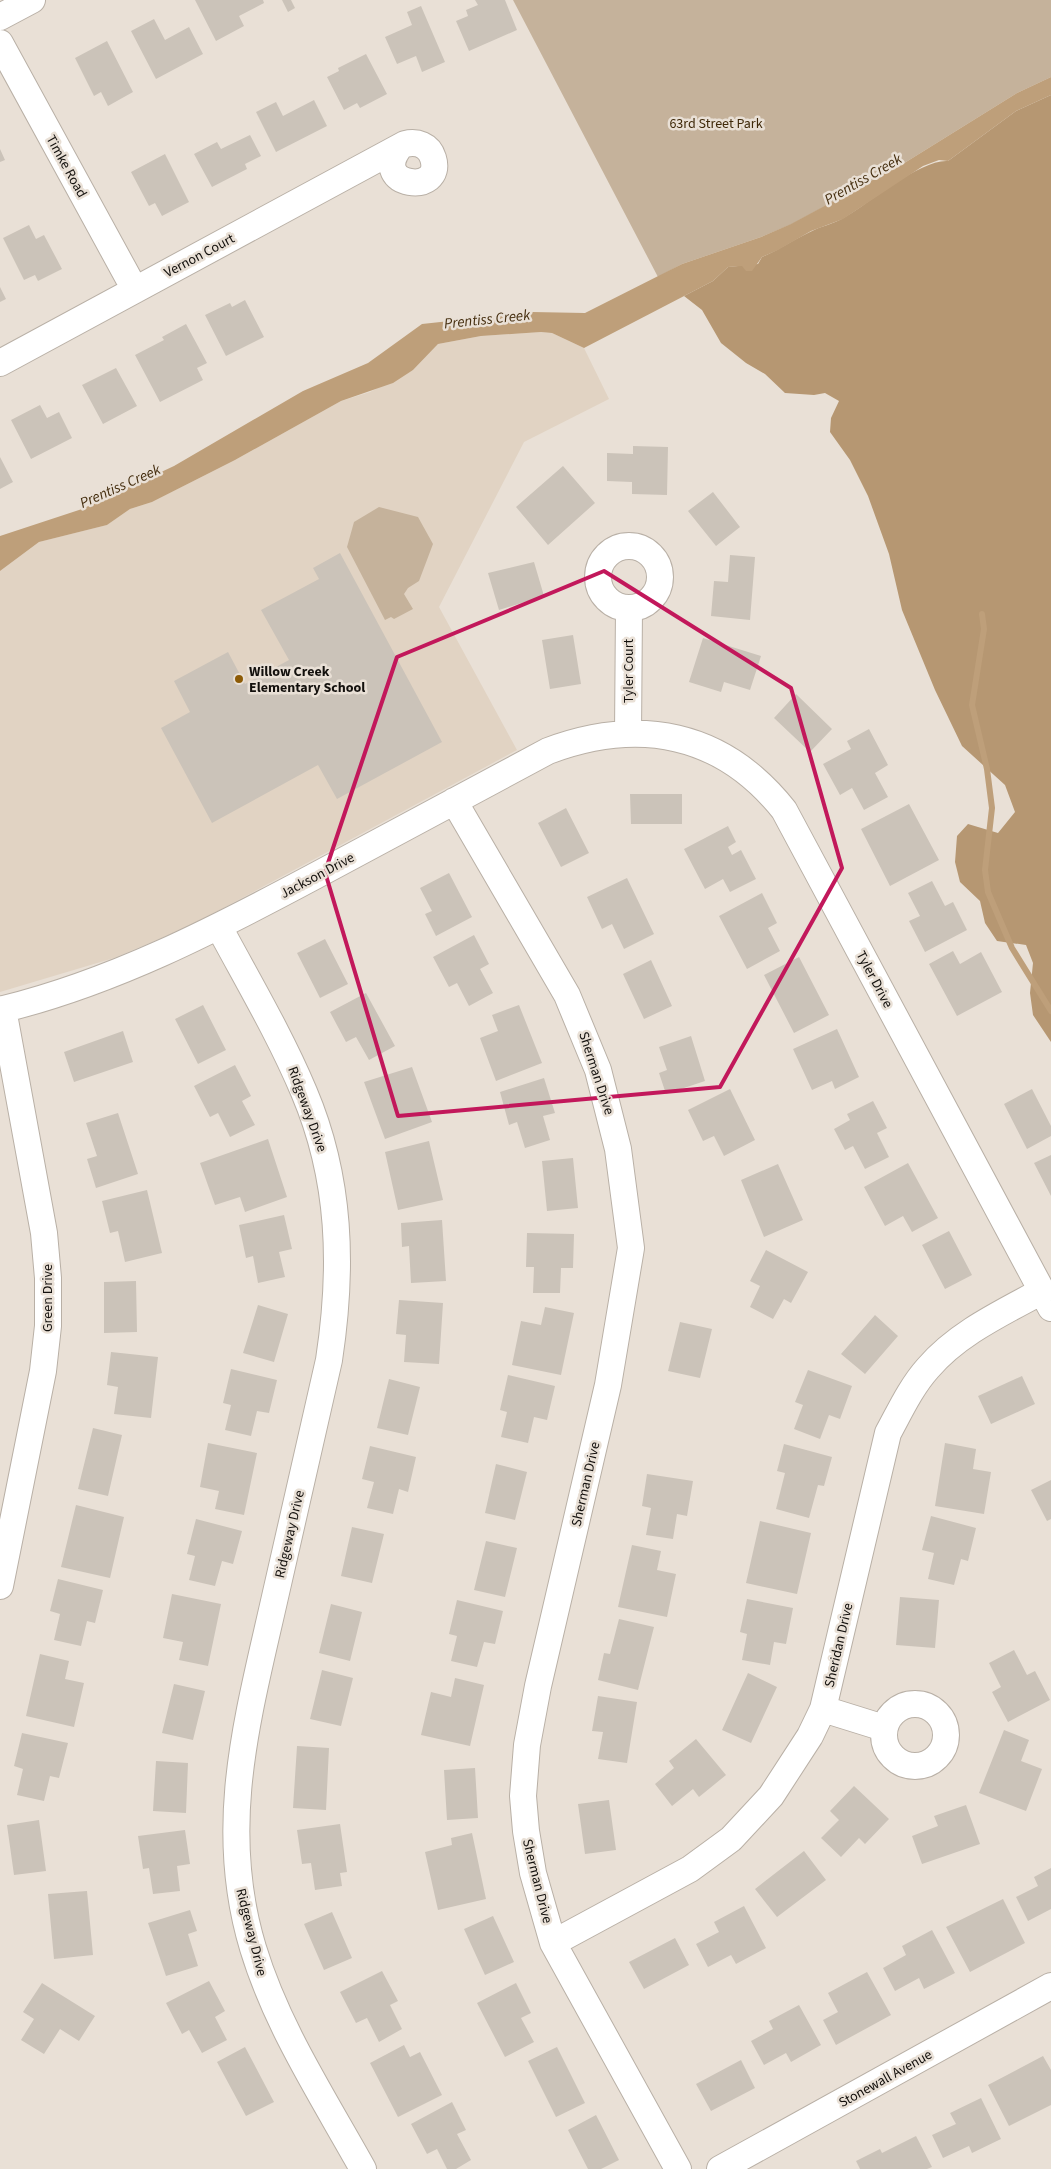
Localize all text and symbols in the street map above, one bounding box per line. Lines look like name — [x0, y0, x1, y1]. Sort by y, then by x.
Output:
park label: 63rd Street Park — [669, 114, 763, 134]
street label: Timke Road — [41, 131, 92, 202]
water label: Prentiss Creek — [821, 148, 907, 210]
street label: Vernon Court — [161, 229, 239, 283]
water label: Prentiss Creek — [443, 304, 532, 334]
water label: Prentiss Creek — [76, 459, 165, 514]
street label: Tyler Court — [619, 638, 639, 703]
place label: Willow Creek Elementary School — [249, 662, 365, 698]
marker: Willow Creek Elementary School — [233, 673, 245, 685]
street label: Jackson Drive — [277, 848, 358, 904]
street label: Tyler Drive — [851, 947, 898, 1012]
street label: Sherman Drive — [573, 1029, 619, 1118]
street label: Ridgeway Drive — [282, 1064, 332, 1155]
street label: Green Drive — [38, 1264, 58, 1332]
street label: Sherman Drive — [567, 1440, 605, 1529]
street label: Ridgeway Drive — [270, 1488, 310, 1580]
street label: Sheridan Drive — [820, 1601, 858, 1689]
street label: Sherman Drive — [517, 1837, 557, 1926]
street label: Ridgeway Drive — [230, 1886, 272, 1978]
street label: Stonewall Avenue — [835, 2045, 936, 2113]

